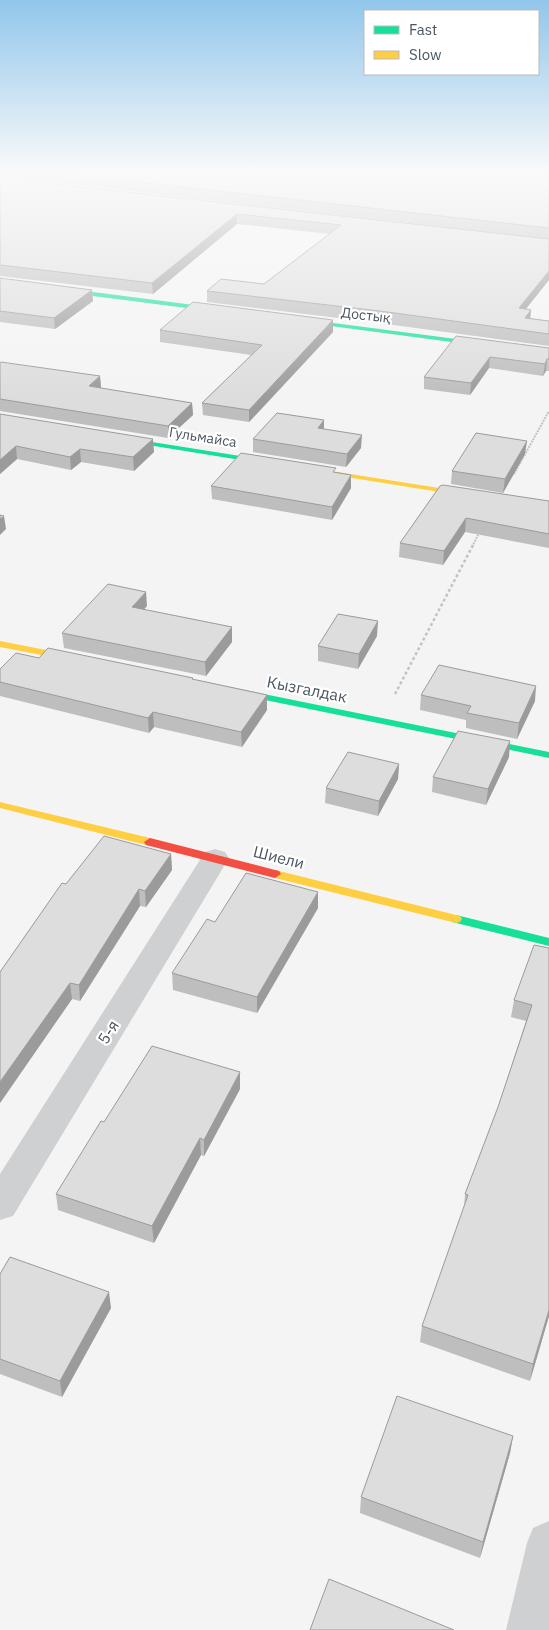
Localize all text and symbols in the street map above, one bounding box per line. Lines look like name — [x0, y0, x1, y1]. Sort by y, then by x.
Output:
legend — [364, 10, 539, 75]
text: Fast — [409, 20, 437, 39]
text: Slow — [409, 45, 442, 64]
street label: Достық — [340, 303, 392, 327]
street label: Гульмайса — [168, 423, 239, 451]
street label: Кызгалдак — [265, 671, 349, 707]
street label: Шиели — [251, 841, 307, 873]
street label: 5-я — [93, 1016, 123, 1048]

